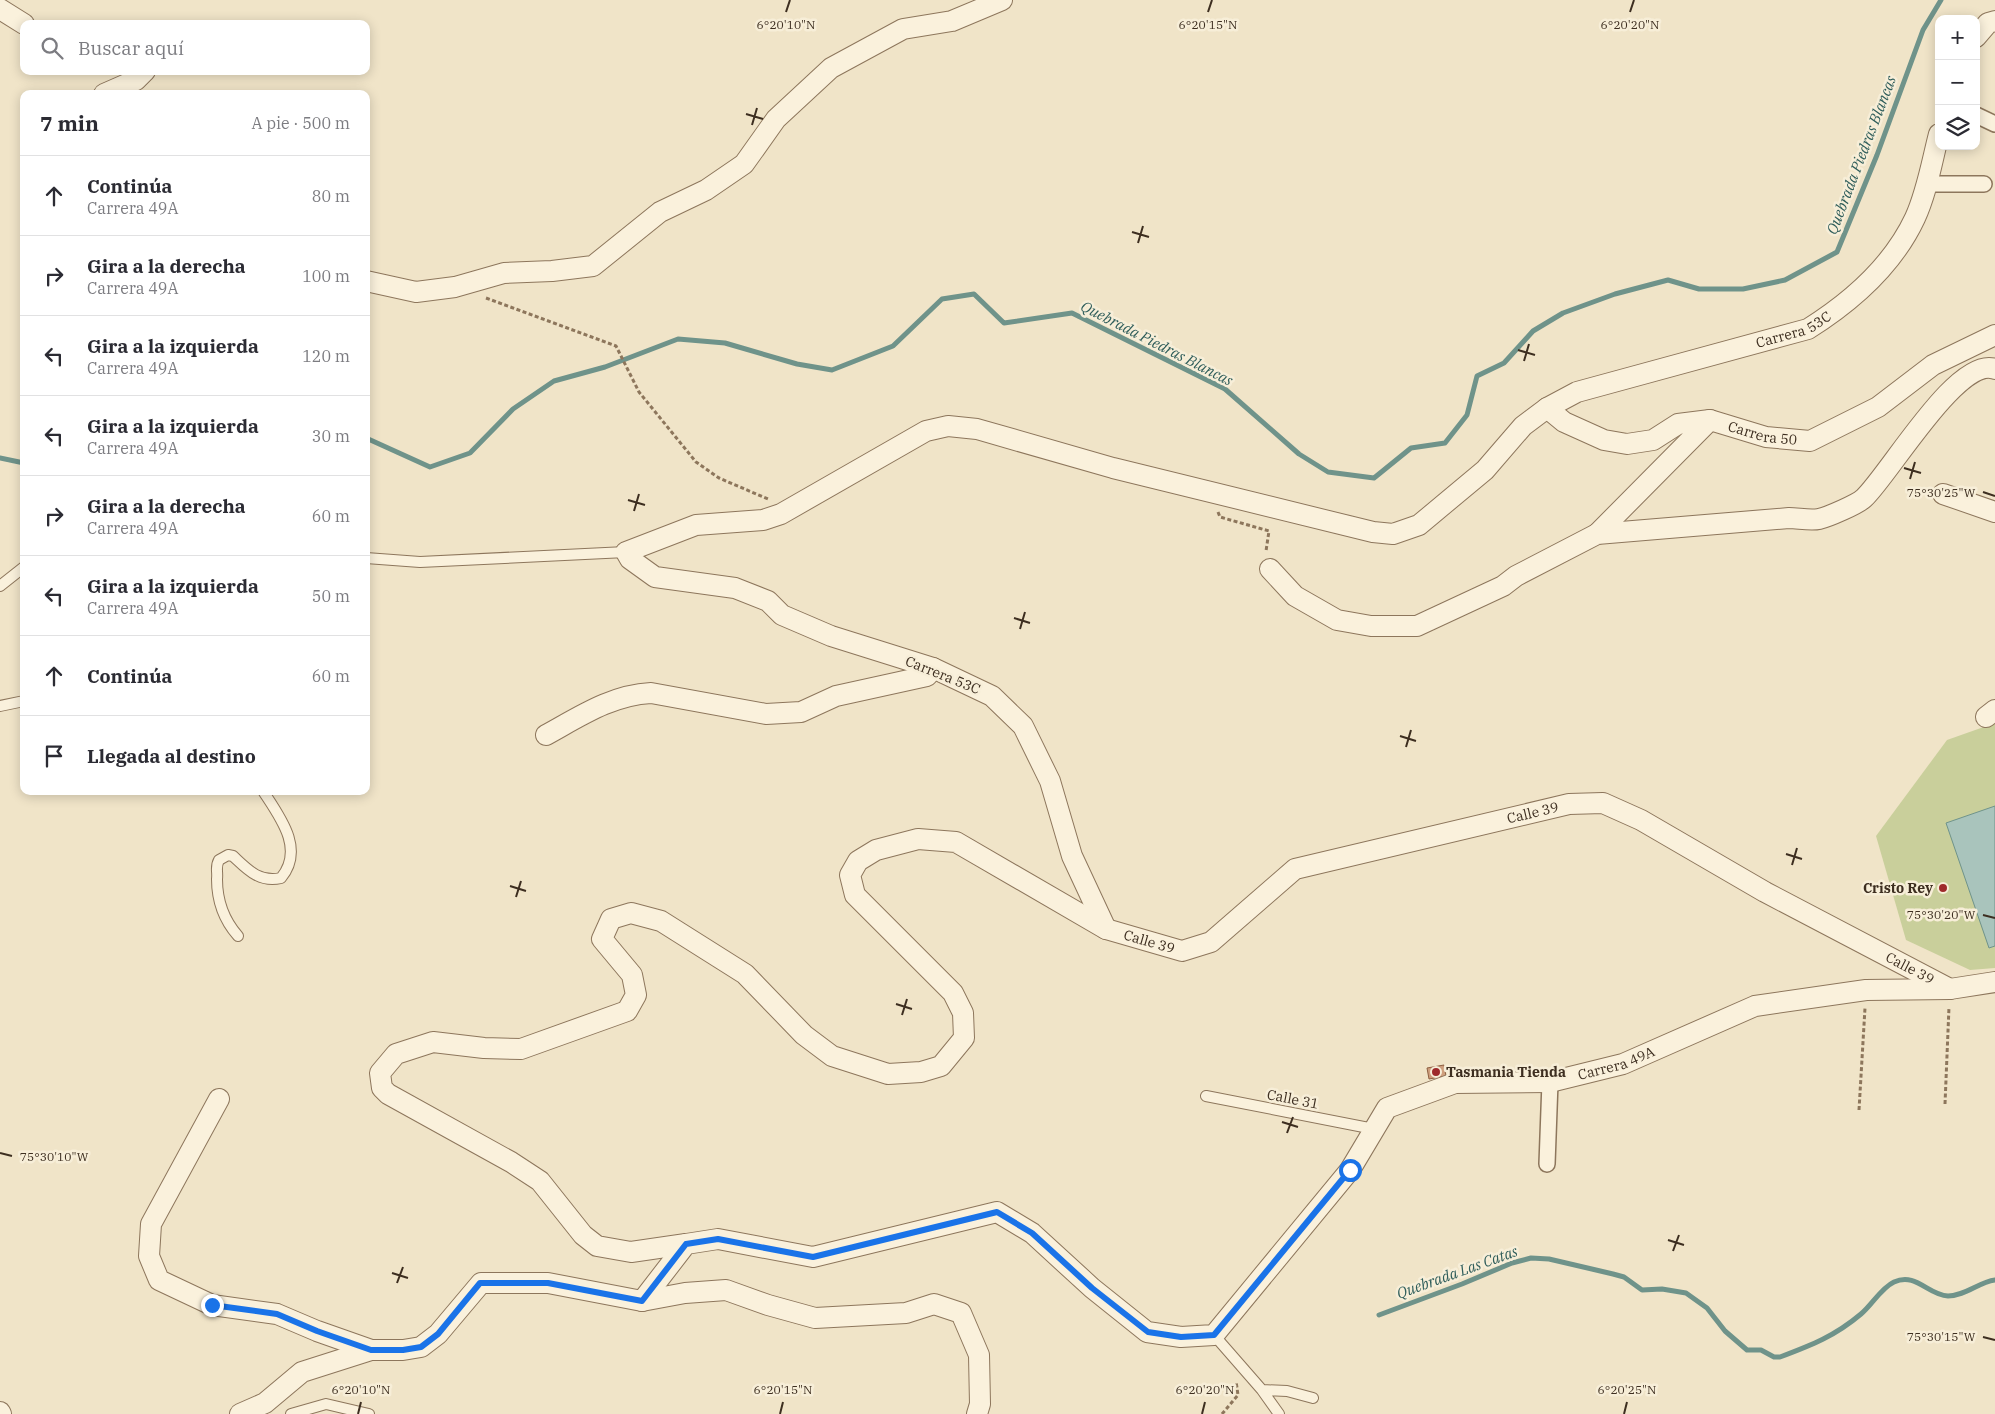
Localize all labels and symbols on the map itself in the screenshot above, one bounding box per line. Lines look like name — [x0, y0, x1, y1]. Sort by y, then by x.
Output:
text: 6°20'10"N — [757, 17, 815, 32]
text: 6°20'15"N — [1179, 17, 1237, 32]
text: 6°20'20"N — [1601, 17, 1659, 32]
water label: Quebrada Piedras Blancas — [1822, 73, 1900, 237]
water label: Quebrada Piedras Blancas — [1078, 296, 1237, 390]
street label: Carrera 53C — [1754, 307, 1835, 352]
street label: Carrera 50 — [1726, 417, 1798, 449]
text: 75°30'25"W — [1907, 485, 1976, 500]
street label: Carrera 53C — [903, 652, 983, 698]
street label: Calle 39 — [1505, 798, 1560, 827]
place label: Cristo Rey — [1863, 879, 1933, 897]
marker: Cristo Rey — [1937, 882, 1949, 894]
text: 75°30'20"W — [1907, 907, 1976, 922]
street label: Calle 39 — [1122, 926, 1177, 958]
street label: Calle 39 — [1883, 948, 1937, 988]
street label: Carrera 49A — [1576, 1042, 1658, 1084]
place label: Tasmania Tienda — [1446, 1063, 1566, 1081]
marker: Tasmania Tienda — [1430, 1066, 1442, 1078]
street label: Calle 31 — [1265, 1085, 1321, 1113]
text: 75°30'10"W — [20, 1149, 89, 1164]
route start — [1339, 1159, 1362, 1182]
water label: Quebrada Las Catas — [1394, 1241, 1521, 1303]
route end — [201, 1294, 224, 1317]
text: 75°30'15"W — [1907, 1329, 1976, 1344]
text: 6°20'10"N — [332, 1382, 390, 1397]
text: 6°20'15"N — [754, 1382, 812, 1397]
text: 6°20'20"N — [1176, 1382, 1234, 1397]
text: 6°20'25"N — [1598, 1382, 1656, 1397]

